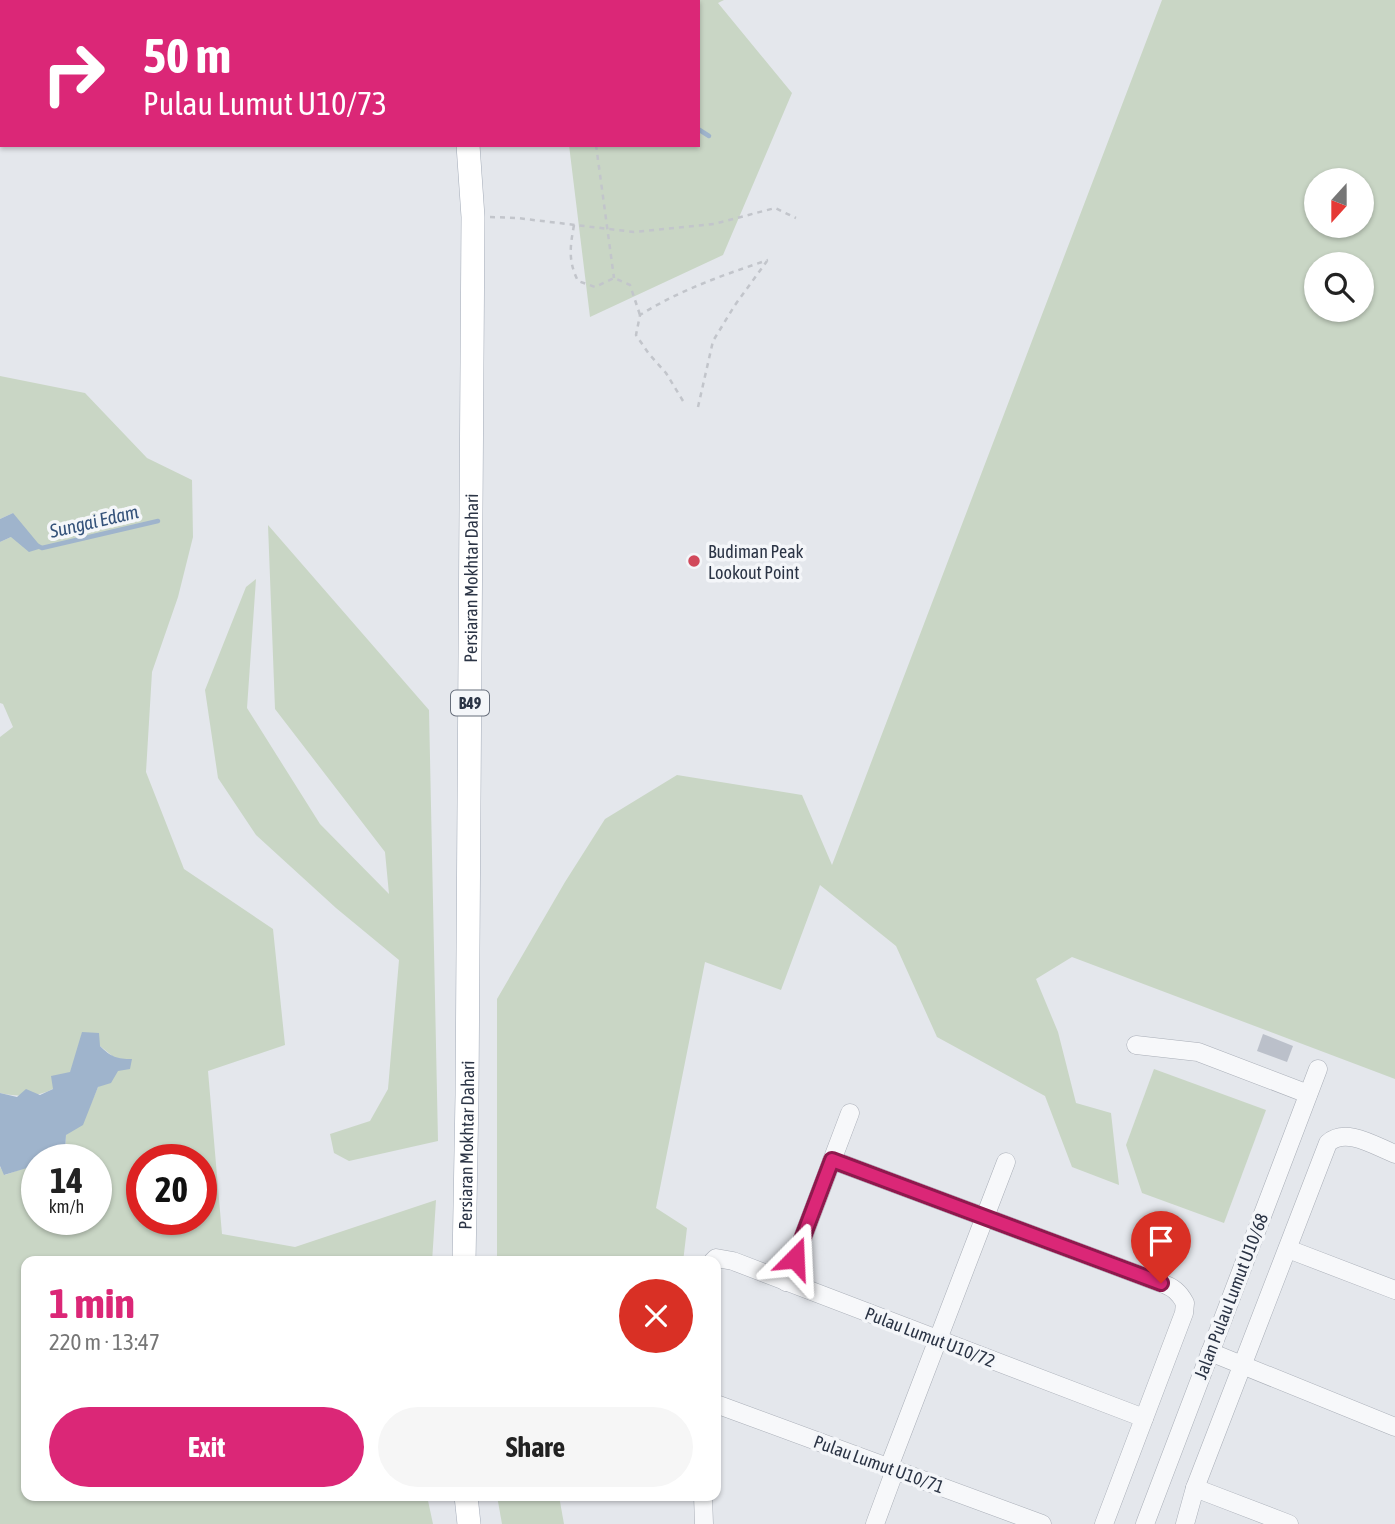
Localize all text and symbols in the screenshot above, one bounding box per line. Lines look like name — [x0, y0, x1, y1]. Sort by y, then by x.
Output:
text: 50 m — [143, 27, 231, 83]
icon: right — [28, 28, 119, 119]
text: Pulau Lumut U10/73 — [143, 85, 387, 122]
north arrow — [1304, 168, 1374, 238]
map controls — [1304, 168, 1374, 322]
button: search — [1304, 252, 1374, 322]
street label: Persiaran Mokhtar Dahari — [459, 493, 482, 663]
water label: Sungai Edam — [47, 500, 141, 542]
place label: Budiman Peak Lookout Point — [708, 541, 804, 583]
marker: Budiman Peak Lookout Point — [686, 553, 702, 569]
road number: B49 — [451, 690, 489, 716]
street label: Persiaran Mokhtar Dahari — [454, 1060, 478, 1230]
speed limit sign: 20 — [126, 1144, 217, 1235]
text: 14 — [50, 1160, 83, 1200]
text: km/h — [49, 1196, 84, 1217]
street label: Jalan Pulau Lumut U10/68 — [1190, 1210, 1272, 1382]
pin — [1131, 1211, 1191, 1283]
position arrow — [758, 1221, 832, 1295]
icon: arrive — [1142, 1222, 1180, 1260]
text: 1 min — [49, 1279, 135, 1327]
button: close — [619, 1279, 693, 1353]
street label: Pulau Lumut U10/72 — [862, 1303, 998, 1371]
text: 220 m · 13:47 — [49, 1329, 160, 1355]
button: Exit — [49, 1407, 364, 1487]
button: Share — [378, 1407, 693, 1487]
street label: Pulau Lumut U10/71 — [811, 1431, 947, 1497]

